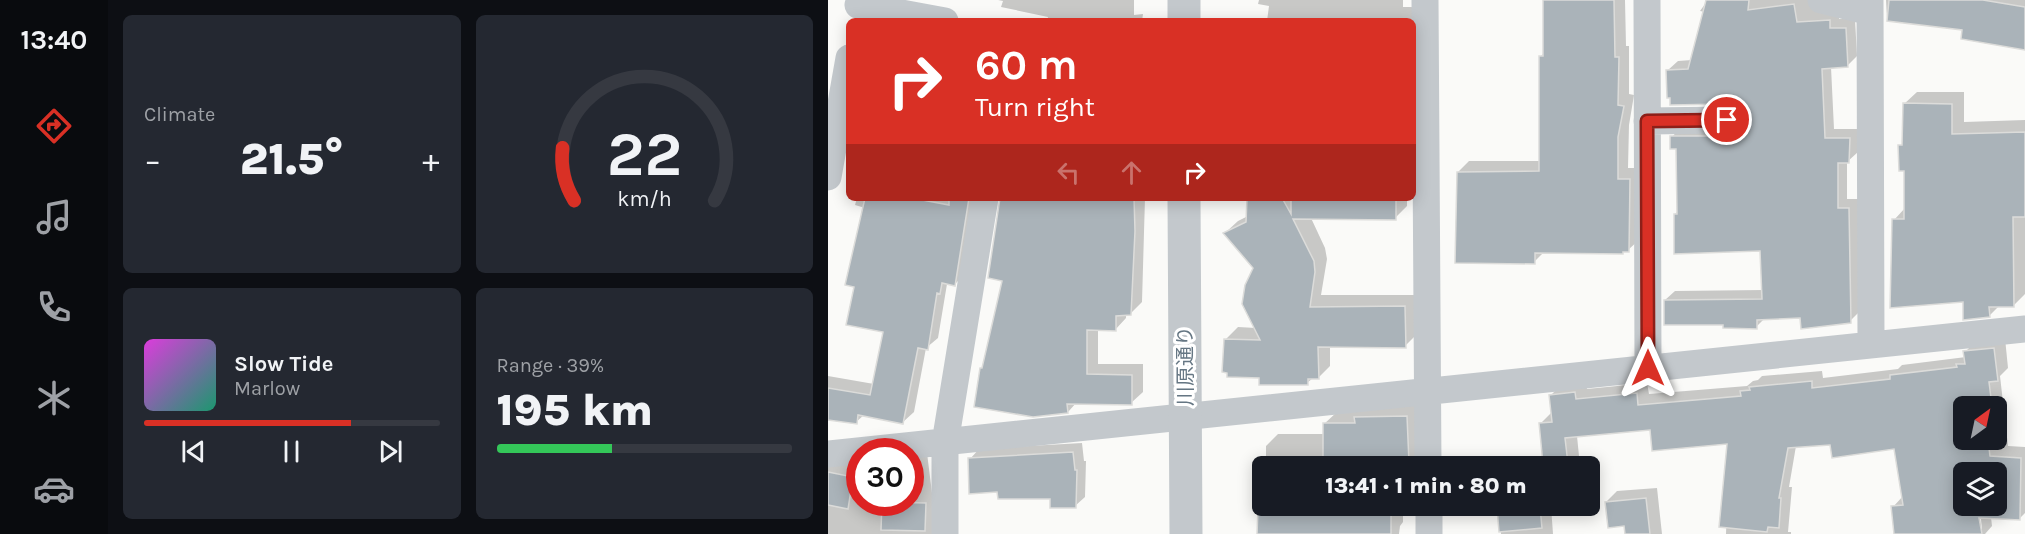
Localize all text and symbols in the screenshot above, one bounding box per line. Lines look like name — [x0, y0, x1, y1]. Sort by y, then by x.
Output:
text: 13:40 — [21, 24, 87, 56]
text: 60 m — [975, 40, 1078, 90]
icon: right — [876, 42, 954, 120]
text: Turn right — [975, 91, 1095, 123]
pin — [1701, 94, 1752, 145]
text: Climate — [144, 103, 215, 126]
icon: arrive — [1710, 103, 1743, 136]
icon: directions — [33, 105, 75, 147]
text: 22 — [606, 118, 682, 191]
text: 21.5° — [240, 133, 344, 185]
text: − — [144, 141, 161, 179]
text: + — [422, 141, 439, 179]
icon: left — [1052, 156, 1085, 189]
icon: ahead — [1115, 156, 1148, 189]
icon: right — [1178, 156, 1211, 189]
text: km/h — [617, 186, 671, 211]
icon: music — [33, 196, 75, 238]
icon: phone — [33, 286, 75, 328]
street label: 川原通り — [1174, 326, 1197, 406]
position arrow — [1616, 336, 1680, 400]
text: Slow Tide — [234, 351, 334, 377]
text: Range · 39% — [497, 354, 604, 377]
icon: climate — [33, 377, 75, 419]
text: Marlow — [234, 377, 300, 400]
text: 195 km — [497, 384, 653, 436]
north arrow — [1953, 396, 2007, 450]
map controls — [1953, 396, 2007, 516]
icon: previous — [177, 435, 210, 468]
icon: pause — [275, 435, 308, 468]
icon: next — [374, 435, 407, 468]
speed limit sign: 30 — [846, 438, 924, 516]
button: layers — [1953, 462, 2007, 516]
icon: car — [33, 468, 75, 510]
text: 13:41 · 1 min · 80 m — [1325, 473, 1527, 499]

